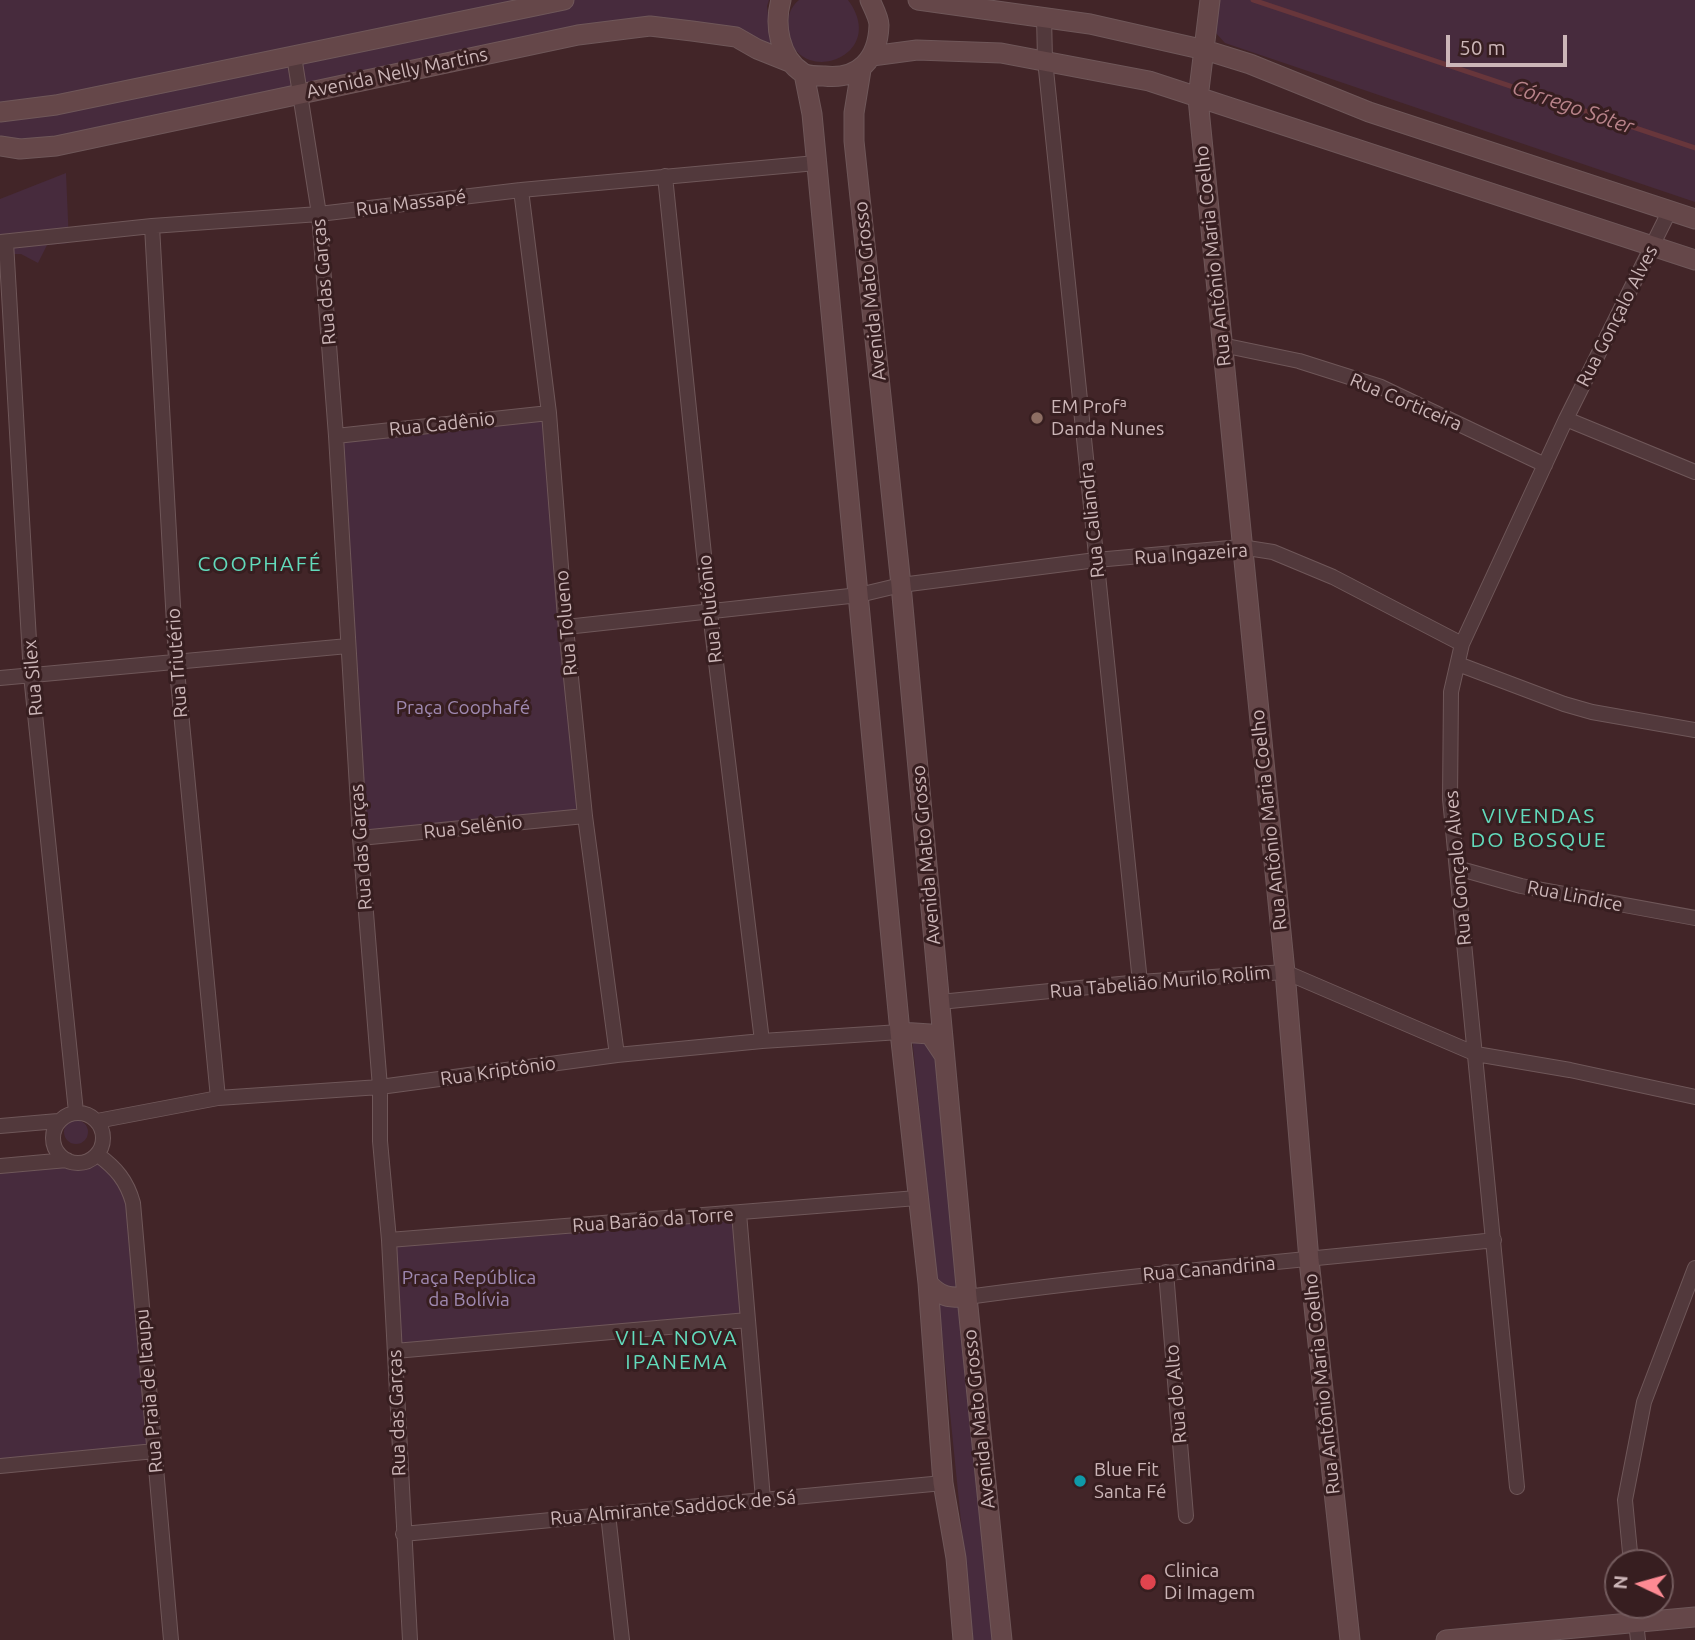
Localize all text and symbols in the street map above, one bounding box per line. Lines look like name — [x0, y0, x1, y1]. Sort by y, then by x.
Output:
scale bar — [1450, 21, 1571, 65]
text: 50 m — [1459, 35, 1506, 59]
street label: Avenida Nelly Martins — [304, 43, 490, 103]
water label: Córrego Sóter — [1509, 74, 1637, 140]
street label: Rua Antônio Maria Coelho — [1190, 144, 1236, 368]
street label: Rua Massapé — [355, 185, 467, 221]
street label: Avenida Mato Grosso — [849, 200, 891, 382]
street label: Rua das Garças — [307, 218, 341, 346]
street label: Rua Gonçalo Alves — [1572, 241, 1662, 391]
street label: Rua Corticeira — [1346, 368, 1466, 436]
place label: EM Profª Danda Nunes — [1051, 396, 1164, 440]
street label: Rua Cadênio — [388, 407, 496, 441]
marker: EM Profª Danda Nunes — [1029, 410, 1045, 426]
street label: Rua Caliandra — [1075, 461, 1109, 579]
street label: Rua Ingazeira — [1133, 539, 1249, 569]
district label: COOPHAFÉ — [199, 551, 321, 577]
street label: Rua Plutônio — [693, 554, 727, 664]
street label: Rua Tolueno — [550, 569, 582, 677]
street label: Rua Triutério — [162, 607, 192, 719]
street label: Rua Silex — [18, 639, 48, 717]
park label: Praça Coophafé — [396, 697, 530, 719]
street label: Rua Antônio Maria Coelho — [1246, 708, 1292, 932]
street label: Avenida Mato Grosso — [907, 764, 945, 946]
street label: Rua das Garças — [345, 783, 377, 911]
street label: Rua Gonçalo Alves — [1440, 789, 1476, 947]
district label: VIVENDAS DO BOSQUE — [1472, 803, 1606, 853]
street label: Rua Selênio — [422, 810, 524, 844]
street label: Rua Lindice — [1525, 876, 1625, 916]
street label: Rua Tabelião Murilo Rolim — [1049, 961, 1271, 1003]
street label: Rua Kriptônio — [439, 1052, 557, 1090]
street label: Rua Barão da Torre — [571, 1203, 735, 1237]
street label: Rua Canandrina — [1142, 1252, 1276, 1286]
park label: Praça República da Bolívia — [402, 1267, 536, 1311]
street label: Rua Antônio Maria Coelho — [1299, 1272, 1345, 1496]
street label: Rua Praia de Itaupu — [130, 1308, 168, 1474]
district label: VILA NOVA IPANEMA — [616, 1325, 738, 1375]
street label: Avenida Mato Grosso — [958, 1328, 1000, 1510]
street label: Rua do Alto — [1160, 1344, 1192, 1444]
street label: Rua das Garças — [383, 1349, 411, 1477]
place label: Blue Fit Santa Fé — [1094, 1459, 1167, 1503]
marker: Blue Fit Santa Fé — [1072, 1473, 1088, 1489]
street label: Rua Almirante Saddock de Sá — [549, 1486, 797, 1530]
north arrow — [1604, 1549, 1674, 1619]
place label: Clinica Di Imagem — [1164, 1560, 1255, 1604]
marker: Clinica Di Imagem — [1138, 1572, 1158, 1592]
text: N — [1608, 1574, 1632, 1590]

